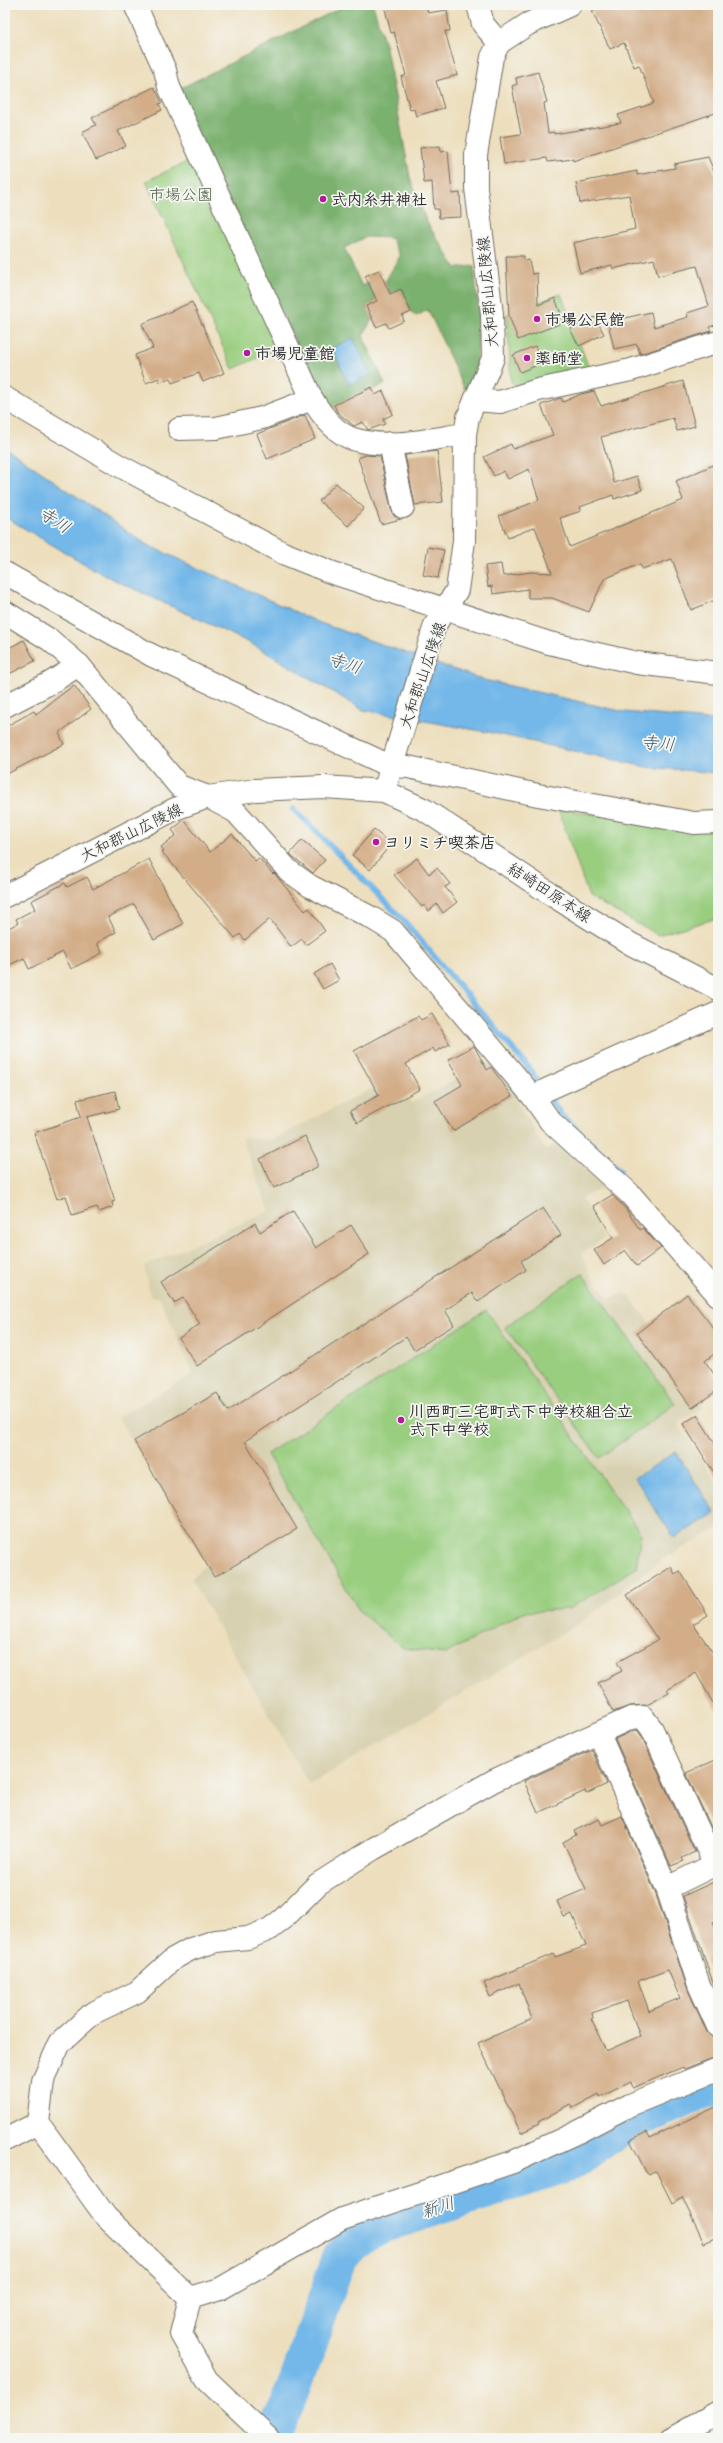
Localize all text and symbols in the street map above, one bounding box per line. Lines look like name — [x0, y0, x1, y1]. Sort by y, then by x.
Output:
park label: 市場公園 — [149, 184, 213, 208]
place label: 式内糸井神社 — [331, 189, 427, 213]
marker: 式内糸井神社 — [318, 194, 328, 204]
street label: 大和郡山広陵線 — [472, 235, 506, 349]
place label: 市場公民館 — [545, 309, 625, 333]
marker: 市場公民館 — [532, 314, 542, 324]
place label: 市場児童館 — [255, 343, 335, 367]
marker: 市場児童館 — [242, 348, 252, 358]
place label: 薬師堂 — [535, 348, 583, 372]
marker: 薬師堂 — [522, 353, 532, 363]
water label: 寺川 — [33, 502, 75, 541]
street label: 大和郡山広陵線 — [394, 619, 453, 733]
water label: 寺川 — [325, 647, 365, 682]
water label: 寺川 — [640, 731, 676, 758]
street label: 大和郡山広陵線 — [76, 798, 187, 869]
place label: ヨリミチ喫茶店 — [384, 832, 496, 856]
marker: ヨリミチ喫茶店 — [371, 837, 381, 847]
street label: 結崎田原本線 — [502, 857, 596, 930]
place label: 川西町三宅町式下中学校組合立 式下中学校 — [409, 1401, 633, 1443]
marker: 川西町三宅町式下中学校組合立 式下中学校 — [396, 1415, 406, 1425]
water label: 新川 — [418, 2191, 458, 2226]

